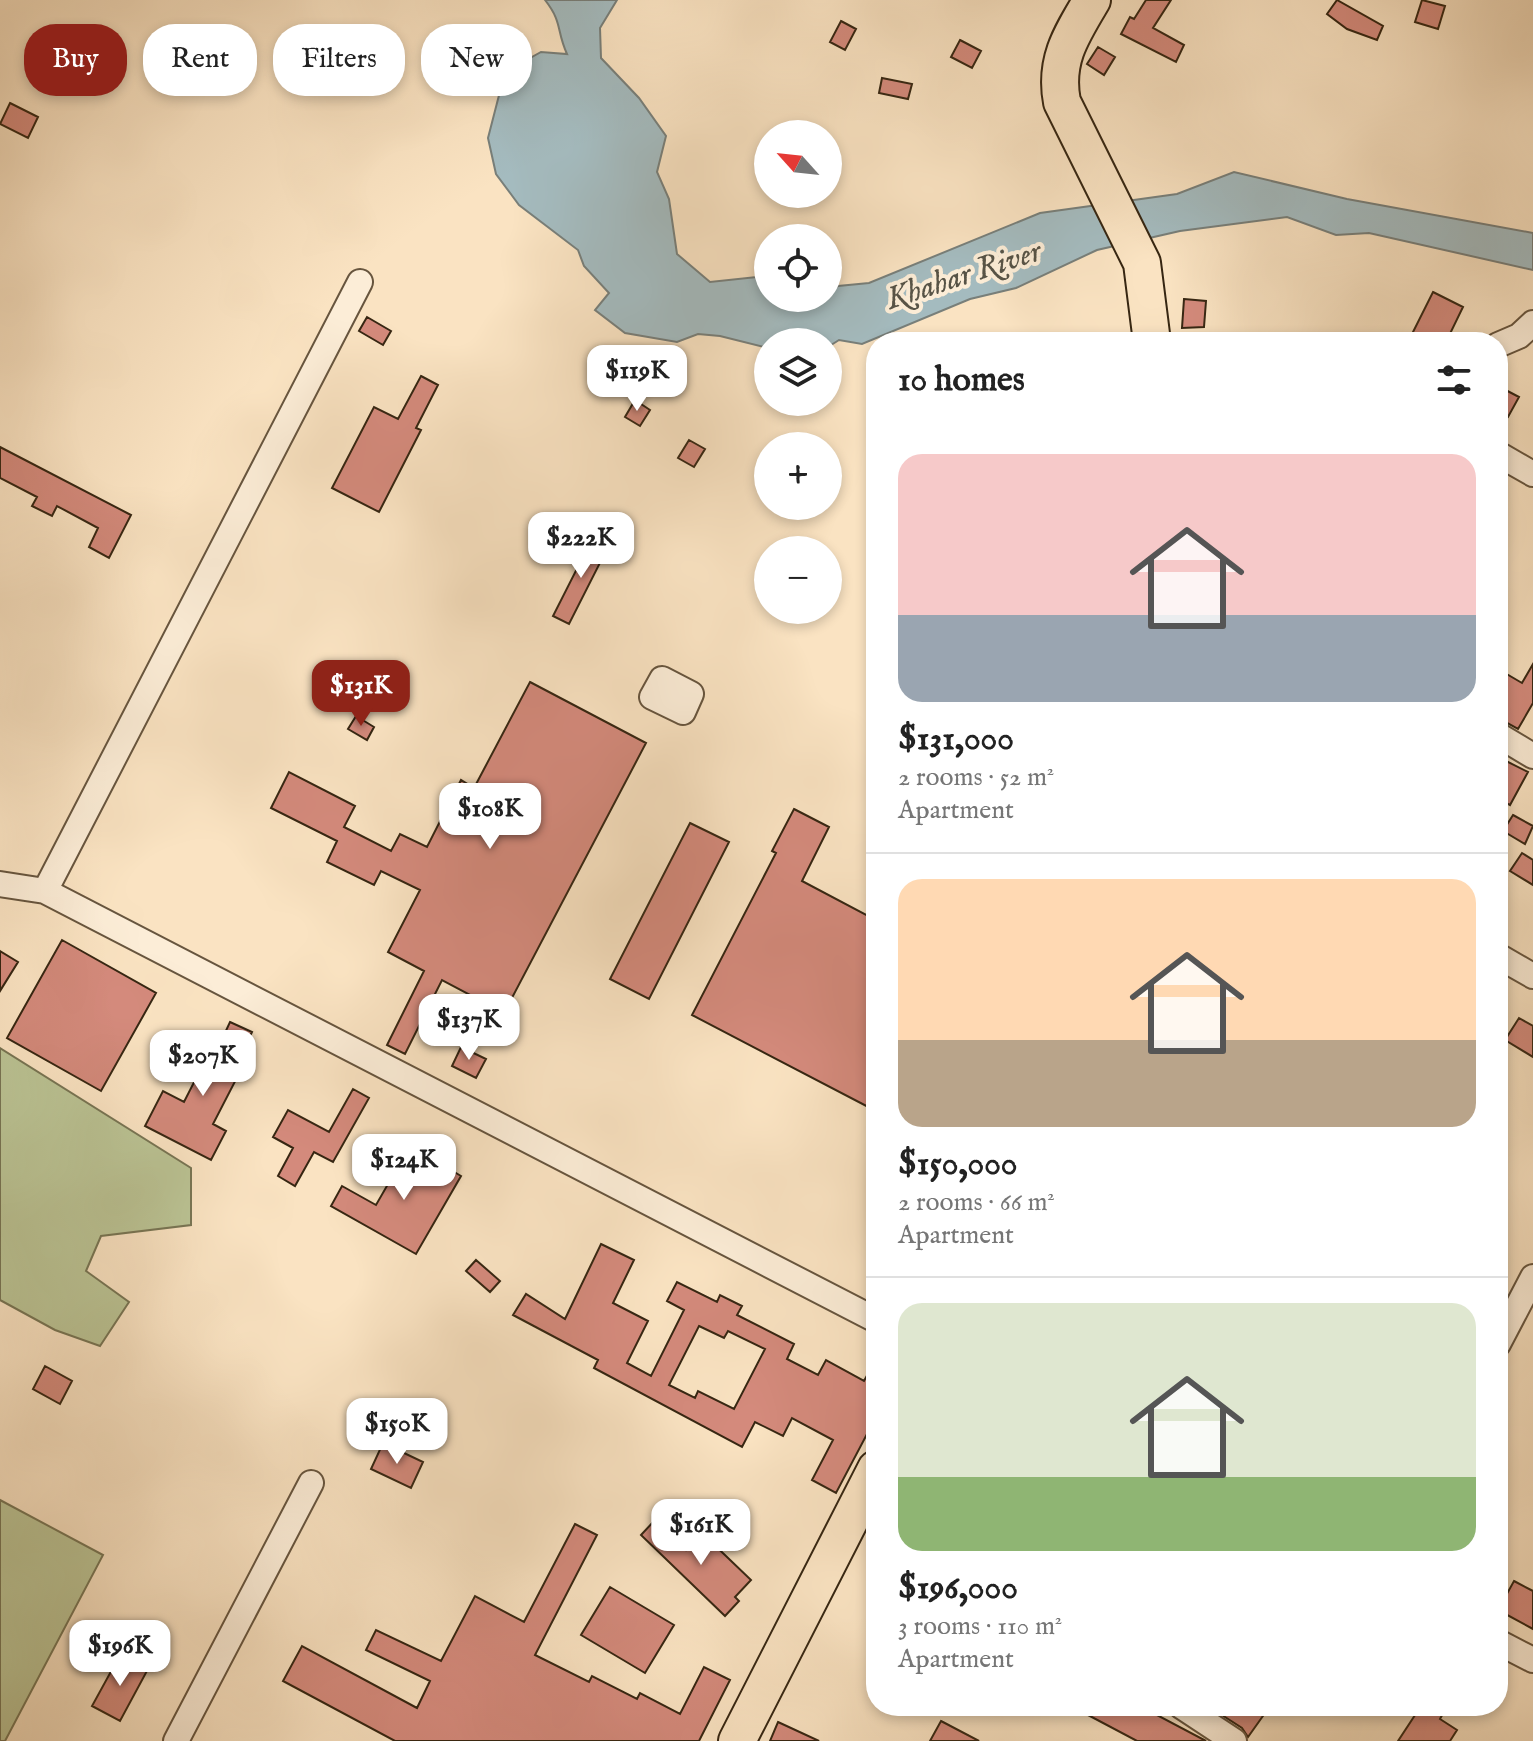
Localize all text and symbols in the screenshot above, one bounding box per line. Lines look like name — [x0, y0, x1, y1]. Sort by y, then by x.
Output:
chip: Buy — [24, 24, 127, 96]
chip: Rent — [143, 24, 257, 96]
chip: Filters — [273, 24, 405, 96]
chip: New — [421, 24, 532, 96]
north arrow — [754, 120, 842, 208]
map controls — [754, 120, 842, 624]
button: locate — [754, 224, 842, 312]
water label: Khahar River — [880, 231, 1049, 321]
button: layers — [754, 328, 842, 416]
pin: $119K — [581, 345, 693, 413]
text: $119K — [605, 354, 669, 387]
icon: filters — [1432, 358, 1476, 402]
text: 10 homes — [898, 359, 1025, 402]
button: + — [754, 432, 842, 520]
icon: home — [1115, 506, 1259, 650]
pin: $222K — [525, 512, 637, 580]
text: $222K — [546, 521, 616, 554]
button: − — [754, 536, 842, 624]
pin: $131K — [305, 660, 417, 728]
text: $131K — [330, 669, 392, 702]
text: $131,000 — [898, 718, 1014, 761]
text: 2 rooms · 52 m² — [898, 761, 1054, 794]
pin: $108K — [434, 783, 546, 851]
text: $108K — [457, 792, 523, 825]
text: Apartment — [898, 794, 1014, 827]
icon: home — [1115, 931, 1259, 1075]
pin: $137K — [413, 994, 525, 1062]
text: $137K — [437, 1003, 501, 1036]
pin: $207K — [147, 1030, 259, 1098]
text: $207K — [168, 1039, 238, 1072]
pin: $124K — [348, 1134, 460, 1202]
text: $124K — [370, 1143, 438, 1176]
text: $150,000 — [898, 1143, 1018, 1186]
text: 2 rooms · 66 m² — [898, 1186, 1055, 1219]
text: Apartment — [898, 1219, 1014, 1252]
icon: home — [1115, 1355, 1259, 1499]
pin: $150K — [341, 1398, 453, 1466]
text: $150K — [365, 1407, 429, 1440]
pin: $161K — [645, 1499, 757, 1567]
text: $161K — [669, 1508, 733, 1541]
text: $196,000 — [898, 1567, 1018, 1610]
text: 3 rooms · 110 m² — [898, 1610, 1062, 1643]
pin: $196K — [64, 1620, 176, 1688]
text: $196K — [87, 1629, 153, 1662]
text: Apartment — [898, 1643, 1014, 1676]

